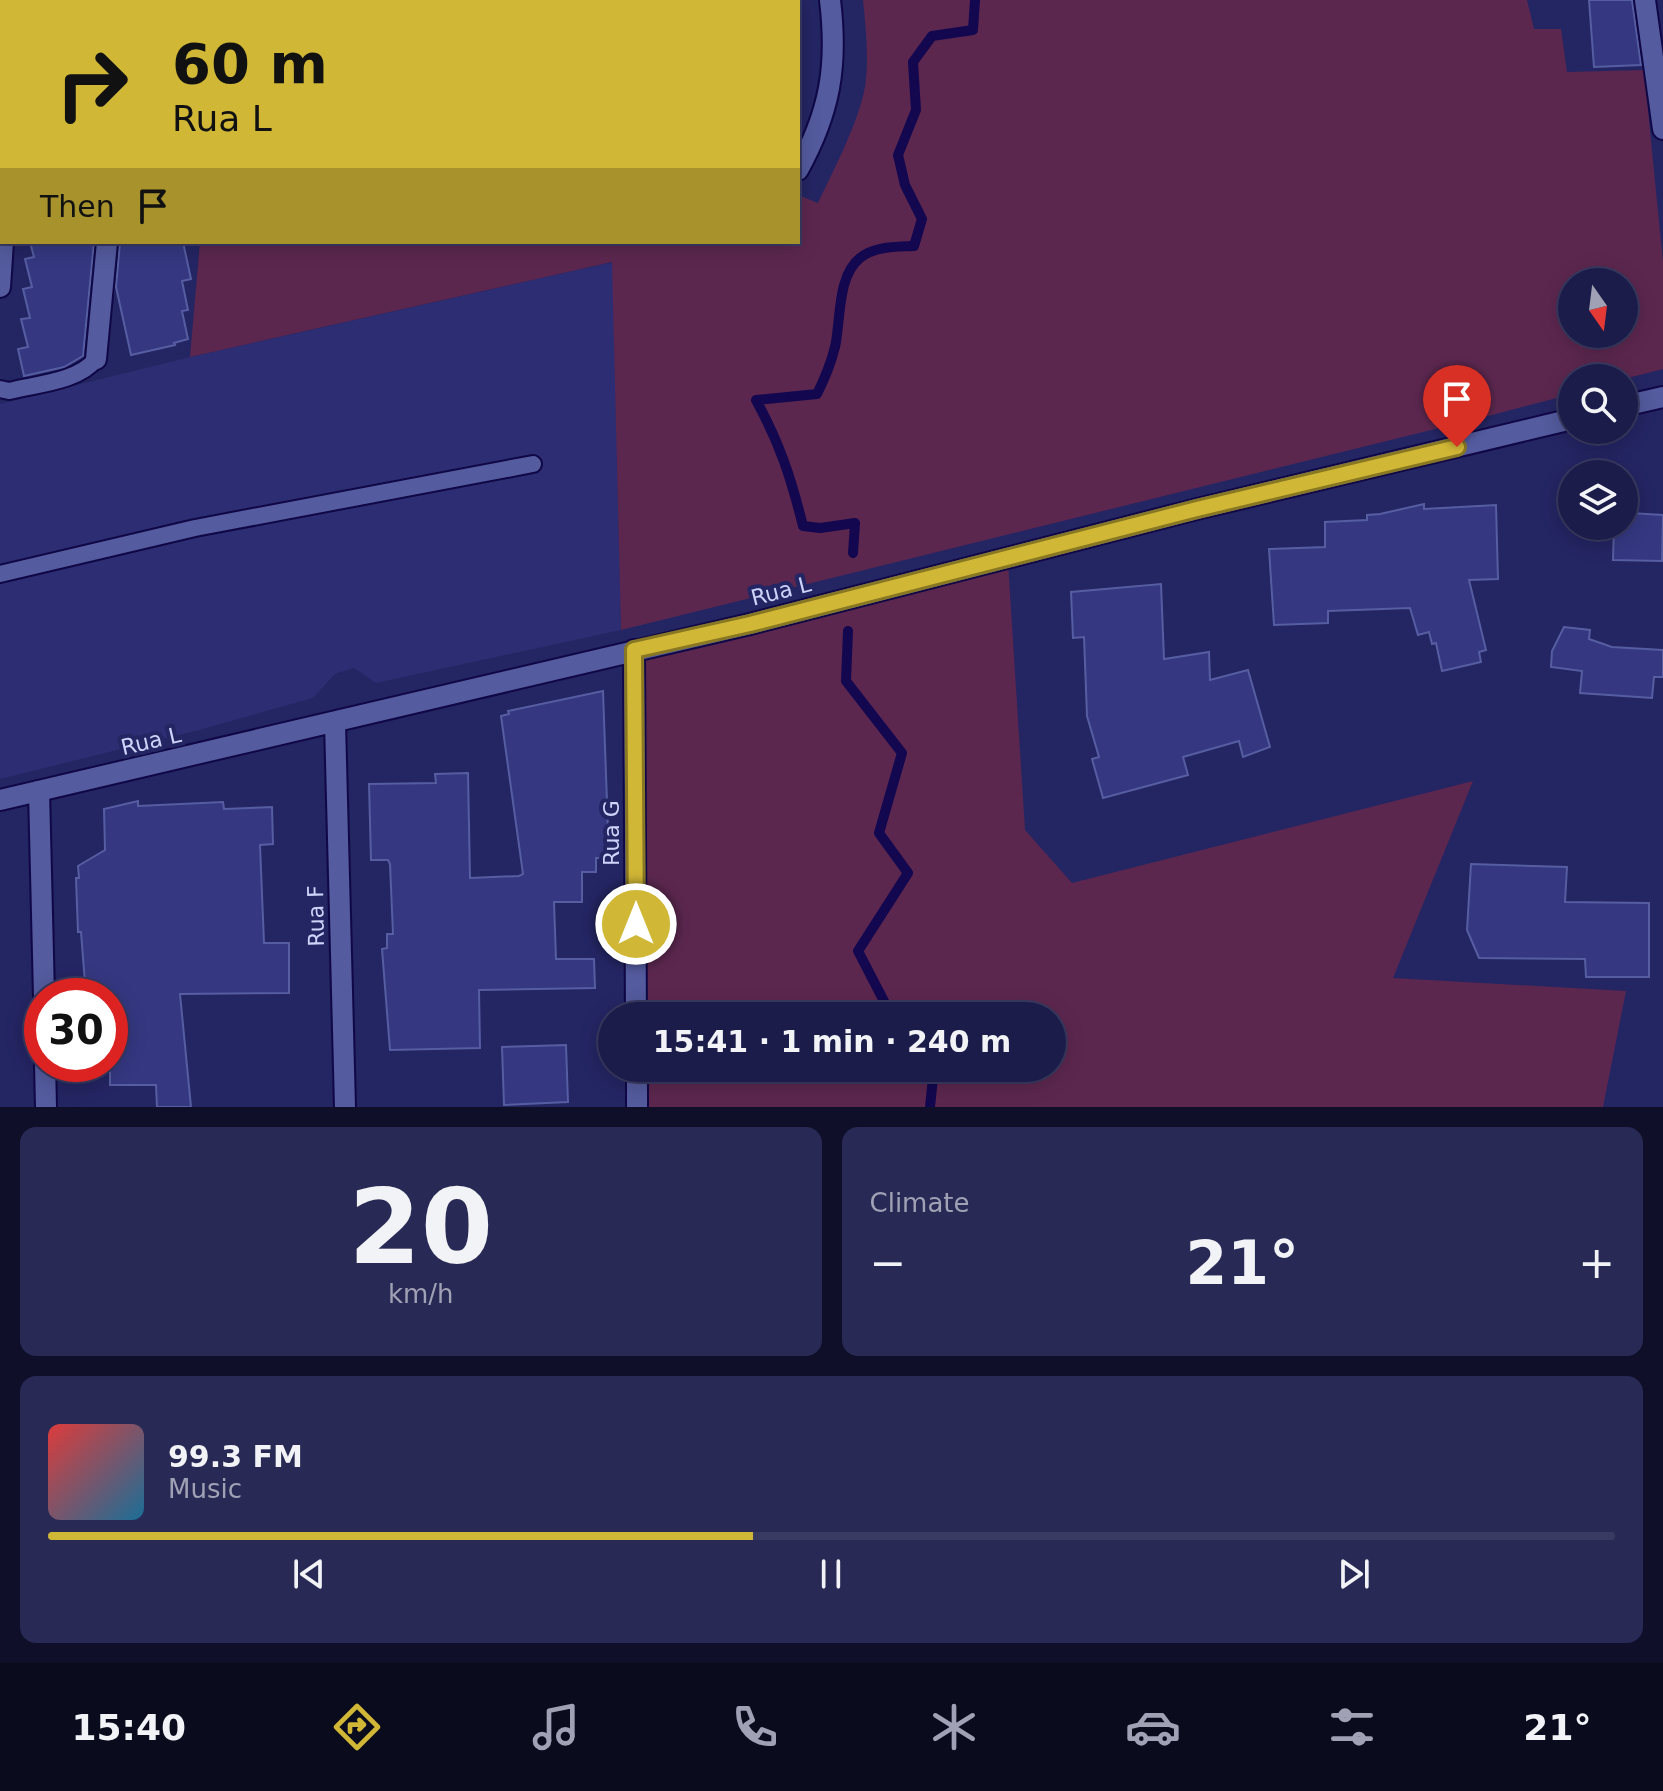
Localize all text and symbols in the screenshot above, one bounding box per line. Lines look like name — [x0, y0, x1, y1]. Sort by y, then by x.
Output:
text: 60 m — [172, 31, 328, 96]
icon: right — [40, 32, 144, 136]
text: Rua L — [172, 98, 272, 139]
icon: arrive — [131, 184, 175, 228]
text: Then — [40, 189, 115, 224]
north arrow — [1558, 268, 1638, 348]
map controls — [1558, 268, 1638, 540]
button: search — [1558, 364, 1638, 444]
pin — [1423, 365, 1491, 447]
icon: arrive — [1435, 377, 1479, 421]
button: layers — [1558, 460, 1638, 540]
street label: Rua L — [748, 571, 814, 611]
street label: Rua L — [118, 722, 184, 760]
street label: Rua G — [599, 800, 624, 866]
position arrow — [594, 882, 678, 966]
street label: Rua F — [303, 885, 329, 947]
speed limit sign: 30 — [24, 978, 128, 1082]
text: 15:41 · 1 min · 240 m — [653, 1024, 1011, 1059]
text: 20 — [348, 1166, 493, 1288]
text: Climate — [870, 1188, 970, 1218]
text: 21° — [1186, 1228, 1299, 1298]
text: − — [870, 1237, 906, 1288]
text: + — [1578, 1237, 1615, 1288]
text: km/h — [388, 1279, 454, 1309]
text: 99.3 FM — [168, 1439, 303, 1474]
text: Music — [168, 1474, 242, 1504]
icon: previous — [287, 1552, 331, 1596]
icon: pause — [809, 1552, 853, 1596]
icon: next — [1332, 1552, 1376, 1596]
icon: directions — [329, 1699, 385, 1755]
icon: music — [528, 1699, 584, 1755]
icon: phone — [727, 1699, 783, 1755]
icon: climate — [926, 1699, 982, 1755]
icon: car — [1125, 1699, 1181, 1755]
icon: filters — [1324, 1699, 1380, 1755]
text: 15:40 — [72, 1707, 186, 1748]
text: 21° — [1523, 1707, 1591, 1748]

